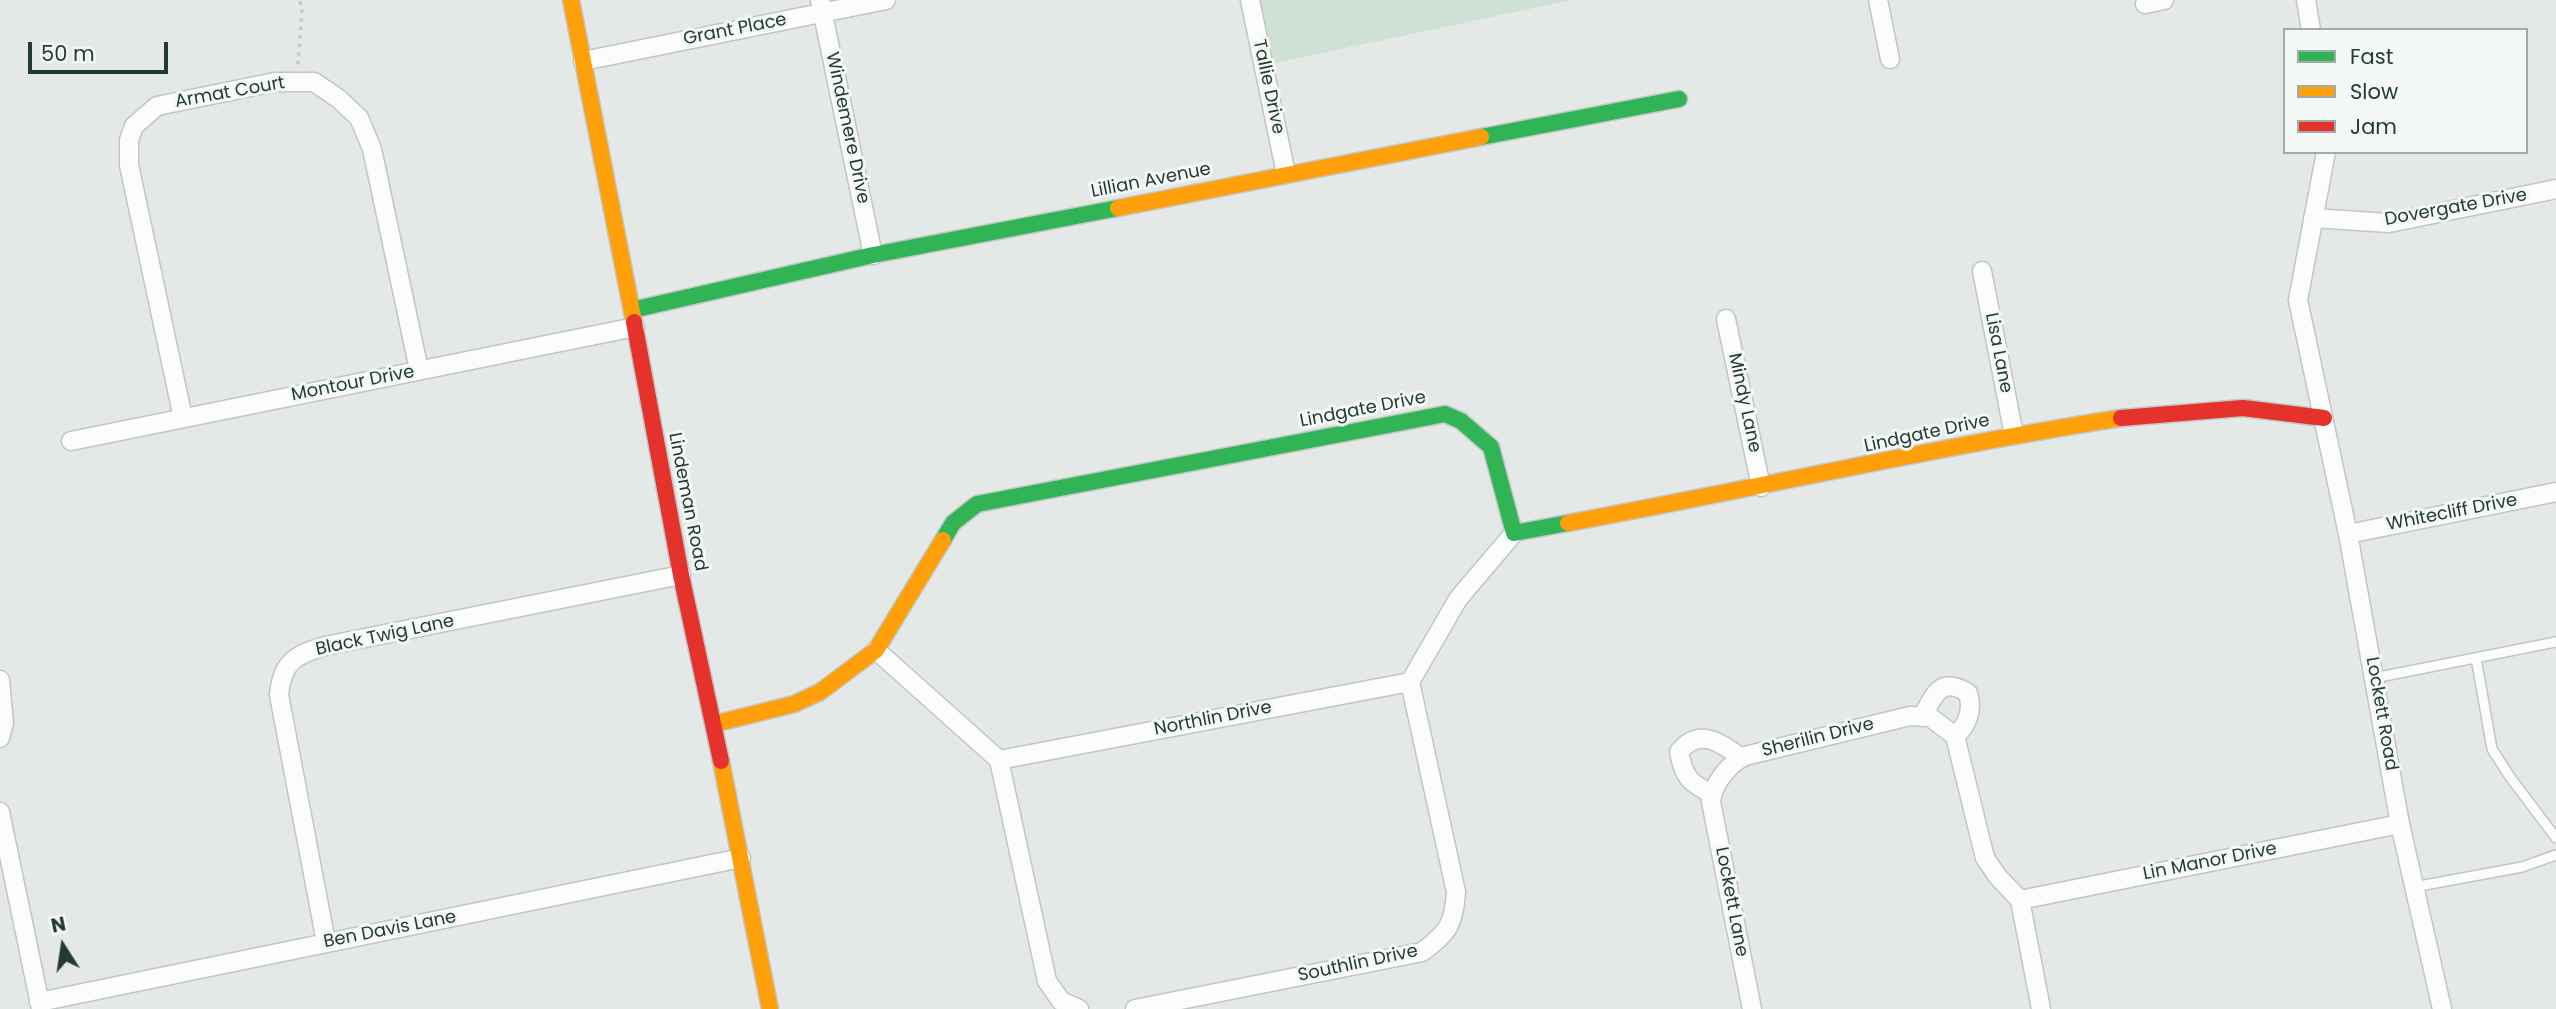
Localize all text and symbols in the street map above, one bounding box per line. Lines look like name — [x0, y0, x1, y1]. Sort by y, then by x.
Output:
street label: Grant Place — [681, 9, 789, 51]
scale bar — [32, 28, 172, 72]
legend — [2283, 28, 2528, 154]
street label: Tallie Drive — [1247, 38, 1289, 136]
text: 50 m — [41, 39, 95, 68]
text: Fast — [2350, 42, 2393, 71]
street label: Windemere Drive — [820, 50, 874, 206]
street label: Armat Court — [173, 73, 287, 113]
text: Slow — [2350, 77, 2398, 106]
text: Jam — [2350, 112, 2397, 141]
street label: Lillian Avenue — [1089, 159, 1213, 203]
street label: Dovergate Drive — [2383, 185, 2529, 231]
street label: Lisa Lane — [1980, 311, 2016, 395]
street label: Mindy Lane — [1723, 351, 1765, 455]
street label: Montour Drive — [290, 361, 416, 407]
street label: Lindgate Drive — [1298, 387, 1428, 433]
street label: Lindgate Drive — [1862, 410, 1992, 458]
street label: Lindeman Road — [663, 431, 711, 573]
street label: Whitecliff Drive — [2385, 490, 2519, 536]
street label: Black Twig Lane — [314, 611, 456, 661]
street label: Lockett Road — [2360, 655, 2402, 773]
street label: Northlin Drive — [1152, 697, 1274, 741]
street label: Sherilin Drive — [1760, 714, 1876, 762]
street label: Lin Manor Drive — [2141, 838, 2279, 886]
street label: Lockett Lane — [1710, 845, 1752, 959]
street label: Ben Davis Lane — [322, 907, 458, 953]
text: N — [49, 910, 68, 940]
north arrow — [28, 911, 98, 981]
street label: Southlin Drive — [1296, 941, 1420, 987]

